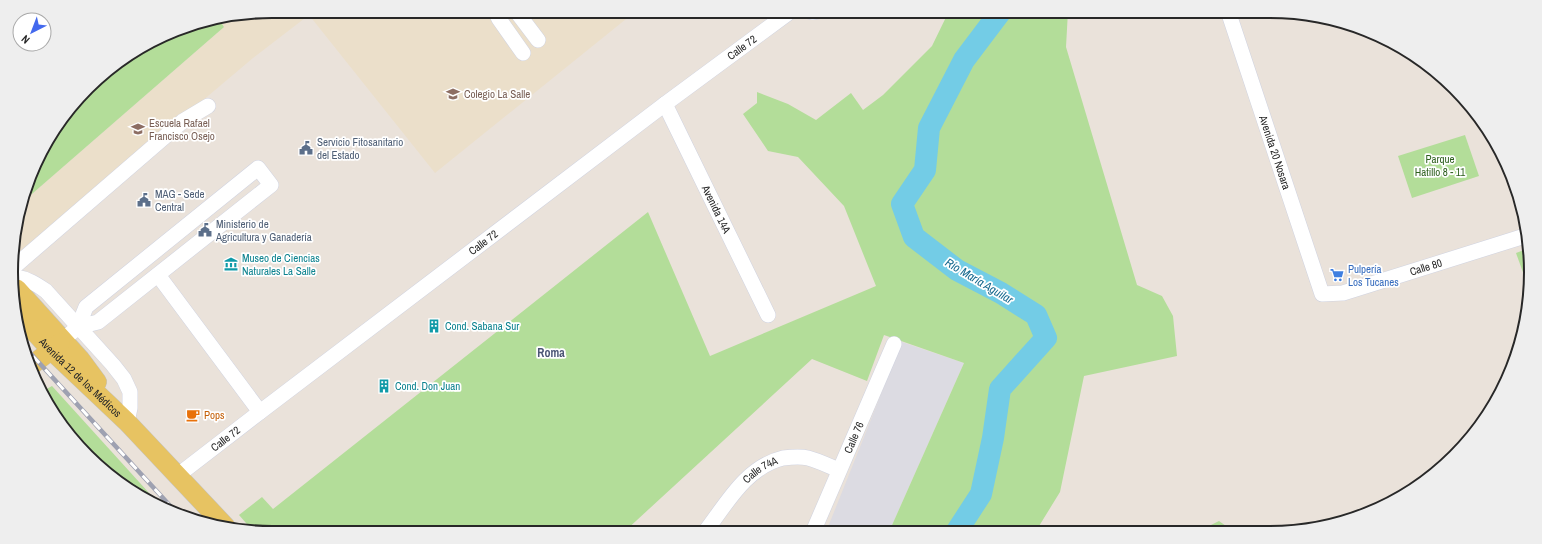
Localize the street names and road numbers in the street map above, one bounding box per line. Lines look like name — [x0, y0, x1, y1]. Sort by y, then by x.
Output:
street label: Calle 72 — [724, 32, 759, 63]
street label: Avenida 20 Nosara — [1256, 113, 1294, 191]
street label: Avenida 14A — [698, 182, 734, 236]
street label: Calle 72 — [466, 227, 500, 258]
street label: Calle 80 — [1408, 255, 1444, 279]
street label: Avenida 12 de los Médicos — [35, 334, 125, 420]
street label: Calle 76 — [841, 419, 867, 455]
street label: Calle 72 — [208, 423, 243, 454]
street label: Calle 74A — [740, 453, 780, 486]

